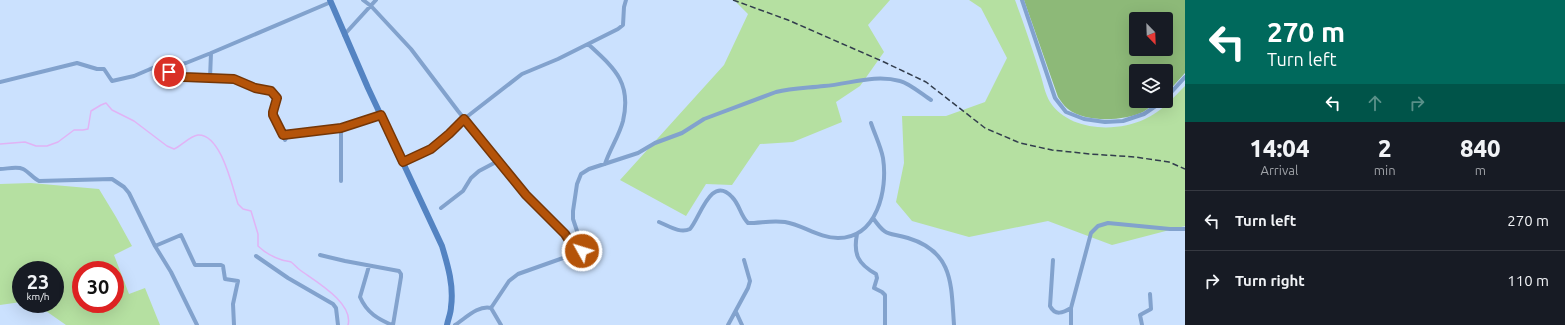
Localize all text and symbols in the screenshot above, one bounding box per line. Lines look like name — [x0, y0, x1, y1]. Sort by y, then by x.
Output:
north arrow — [1129, 12, 1173, 56]
map controls — [1129, 12, 1173, 108]
icon: left — [1201, 16, 1253, 68]
text: 270 m — [1267, 16, 1345, 47]
text: Turn left — [1267, 49, 1337, 69]
pin — [152, 55, 186, 89]
icon: arrive — [158, 61, 180, 83]
button: layers — [1129, 64, 1173, 108]
icon: left — [1322, 92, 1344, 114]
icon: ahead — [1364, 92, 1386, 114]
icon: right — [1406, 92, 1428, 114]
text: 14:04 — [1249, 135, 1309, 162]
text: 2 — [1378, 135, 1391, 162]
text: 840 — [1460, 135, 1501, 162]
text: Arrival — [1260, 163, 1298, 177]
text: min — [1374, 163, 1396, 177]
text: m — [1475, 163, 1486, 177]
icon: left — [1201, 210, 1223, 232]
text: Turn left — [1235, 212, 1296, 229]
text: 270 m — [1507, 212, 1549, 229]
position arrow — [561, 230, 603, 272]
speed limit sign: 30 — [72, 261, 124, 313]
text: 23 — [27, 270, 49, 293]
icon: right — [1201, 270, 1223, 292]
text: Turn right — [1235, 272, 1305, 289]
text: 110 m — [1507, 272, 1549, 289]
text: km/h — [26, 291, 50, 302]

